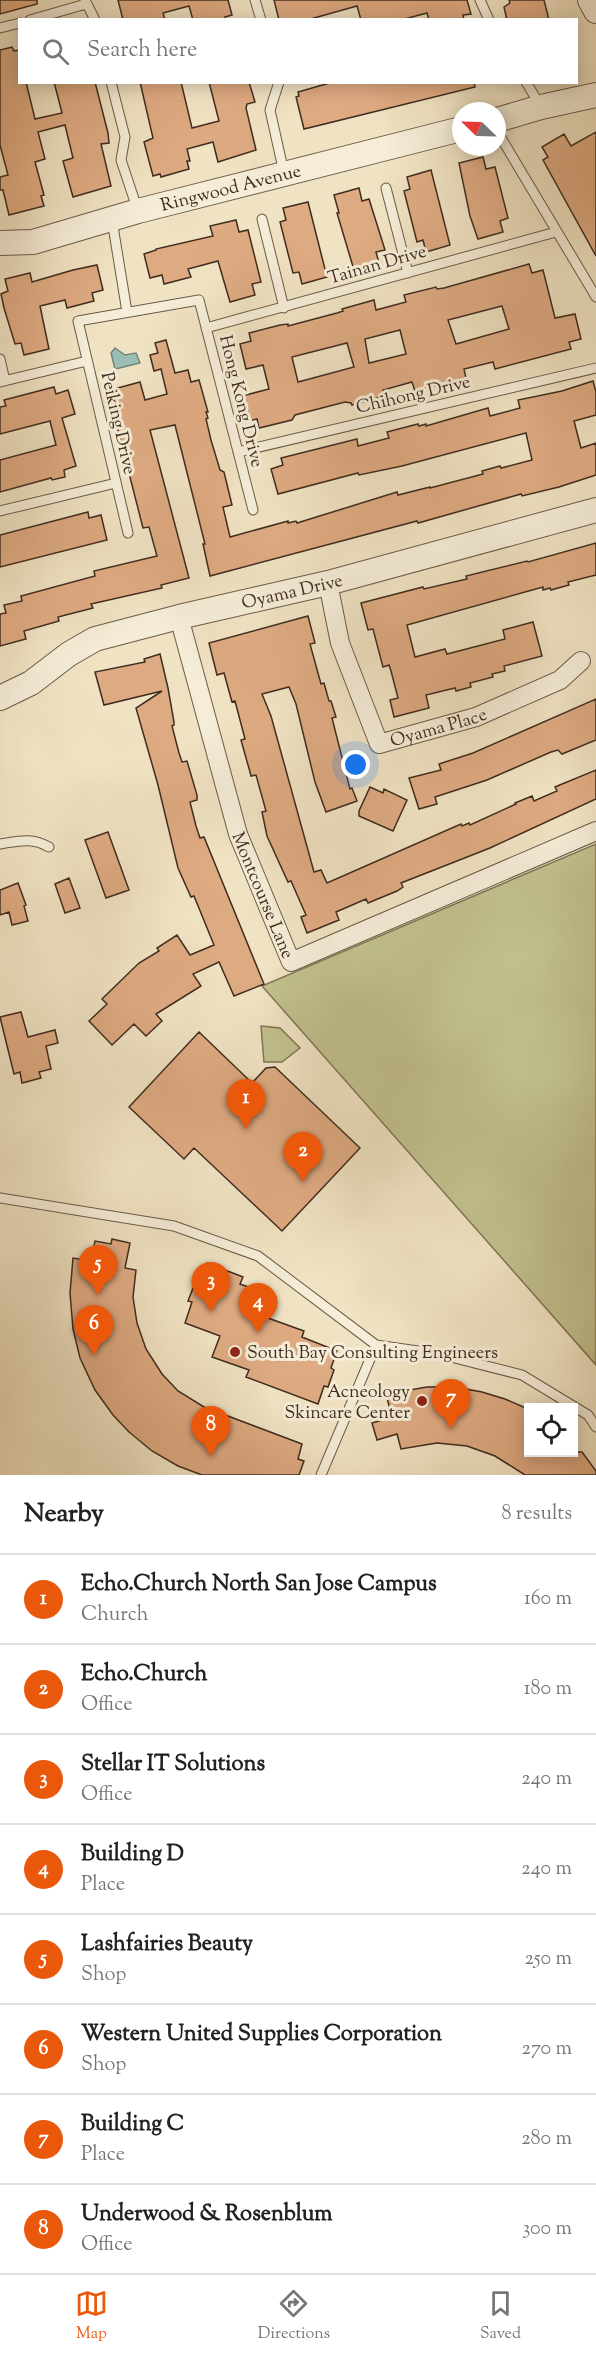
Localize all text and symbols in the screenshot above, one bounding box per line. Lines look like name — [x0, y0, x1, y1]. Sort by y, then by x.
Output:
search box — [18, 18, 578, 84]
icon: search — [39, 35, 72, 68]
text: Search here — [87, 35, 197, 67]
north arrow — [452, 102, 506, 156]
street label: Ringwood Avenue — [158, 159, 304, 220]
street label: Tainan Drive — [325, 239, 430, 292]
street label: Hong Kong Drive — [211, 333, 269, 470]
street label: Peiking Drive — [93, 370, 141, 477]
street label: Chihong Drive — [354, 370, 473, 422]
street label: Oyama Drive — [239, 569, 346, 617]
street label: Oyama Place — [387, 703, 492, 755]
your location — [341, 750, 370, 779]
street label: Montcourse Lane — [224, 828, 299, 963]
pin: 1 — [226, 1080, 266, 1129]
pin: 2 — [284, 1132, 322, 1182]
pin: 5 — [78, 1246, 118, 1295]
pin: 3 — [192, 1262, 230, 1312]
pin: 4 — [238, 1284, 278, 1333]
pin: 6 — [74, 1306, 113, 1355]
place label: South Bay Consulting Engineers — [247, 1341, 498, 1367]
marker: South Bay Consulting Engineers — [228, 1345, 242, 1359]
place label: Acneology Skincare Center — [284, 1380, 410, 1427]
pin: 7 — [432, 1380, 470, 1429]
marker: Acneology Skincare Center — [415, 1394, 429, 1408]
map controls — [524, 1403, 578, 1457]
button: locate — [524, 1403, 578, 1457]
pin: 8 — [192, 1406, 230, 1456]
text: Nearby — [24, 1496, 104, 1533]
text: 8 results — [501, 1500, 572, 1529]
text: Echo.Church North San Jose Campus — [81, 1569, 437, 1601]
text: 1 — [40, 1585, 47, 1614]
text: 160 m — [524, 1585, 572, 1614]
text: Church — [81, 1601, 148, 1630]
text: Echo.Church — [81, 1659, 207, 1691]
text: 2 — [39, 1675, 48, 1704]
text: 180 m — [524, 1675, 572, 1704]
text: Office — [81, 1691, 133, 1720]
text: Stellar IT Solutions — [81, 1749, 265, 1781]
text: 3 — [39, 1765, 48, 1794]
text: 240 m — [521, 1765, 572, 1794]
text: Office — [81, 1781, 133, 1810]
text: Building D — [81, 1839, 184, 1871]
text: 4 — [38, 1855, 49, 1884]
text: 240 m — [521, 1855, 572, 1884]
text: Place — [81, 1871, 125, 1900]
text: Lashfairies Beauty — [81, 1929, 253, 1961]
text: 5 — [40, 1945, 47, 1974]
text: 250 m — [524, 1945, 572, 1974]
text: Shop — [81, 1961, 126, 1990]
text: Western United Supplies Corporation — [81, 2019, 442, 2051]
text: 6 — [39, 2035, 48, 2064]
text: 270 m — [522, 2035, 572, 2064]
text: Shop — [81, 2051, 126, 2080]
text: Building C — [81, 2109, 184, 2141]
text: 7 — [38, 2125, 49, 2154]
text: 280 m — [521, 2125, 572, 2154]
text: Place — [81, 2141, 125, 2170]
text: Underwood & Rosenblum — [81, 2199, 333, 2231]
text: 8 — [39, 2215, 49, 2244]
text: 300 m — [522, 2215, 572, 2244]
text: Office — [81, 2231, 133, 2260]
tab: Map — [75, 2287, 108, 2346]
tab: Directions — [258, 2287, 330, 2346]
tab: Saved — [480, 2287, 521, 2346]

